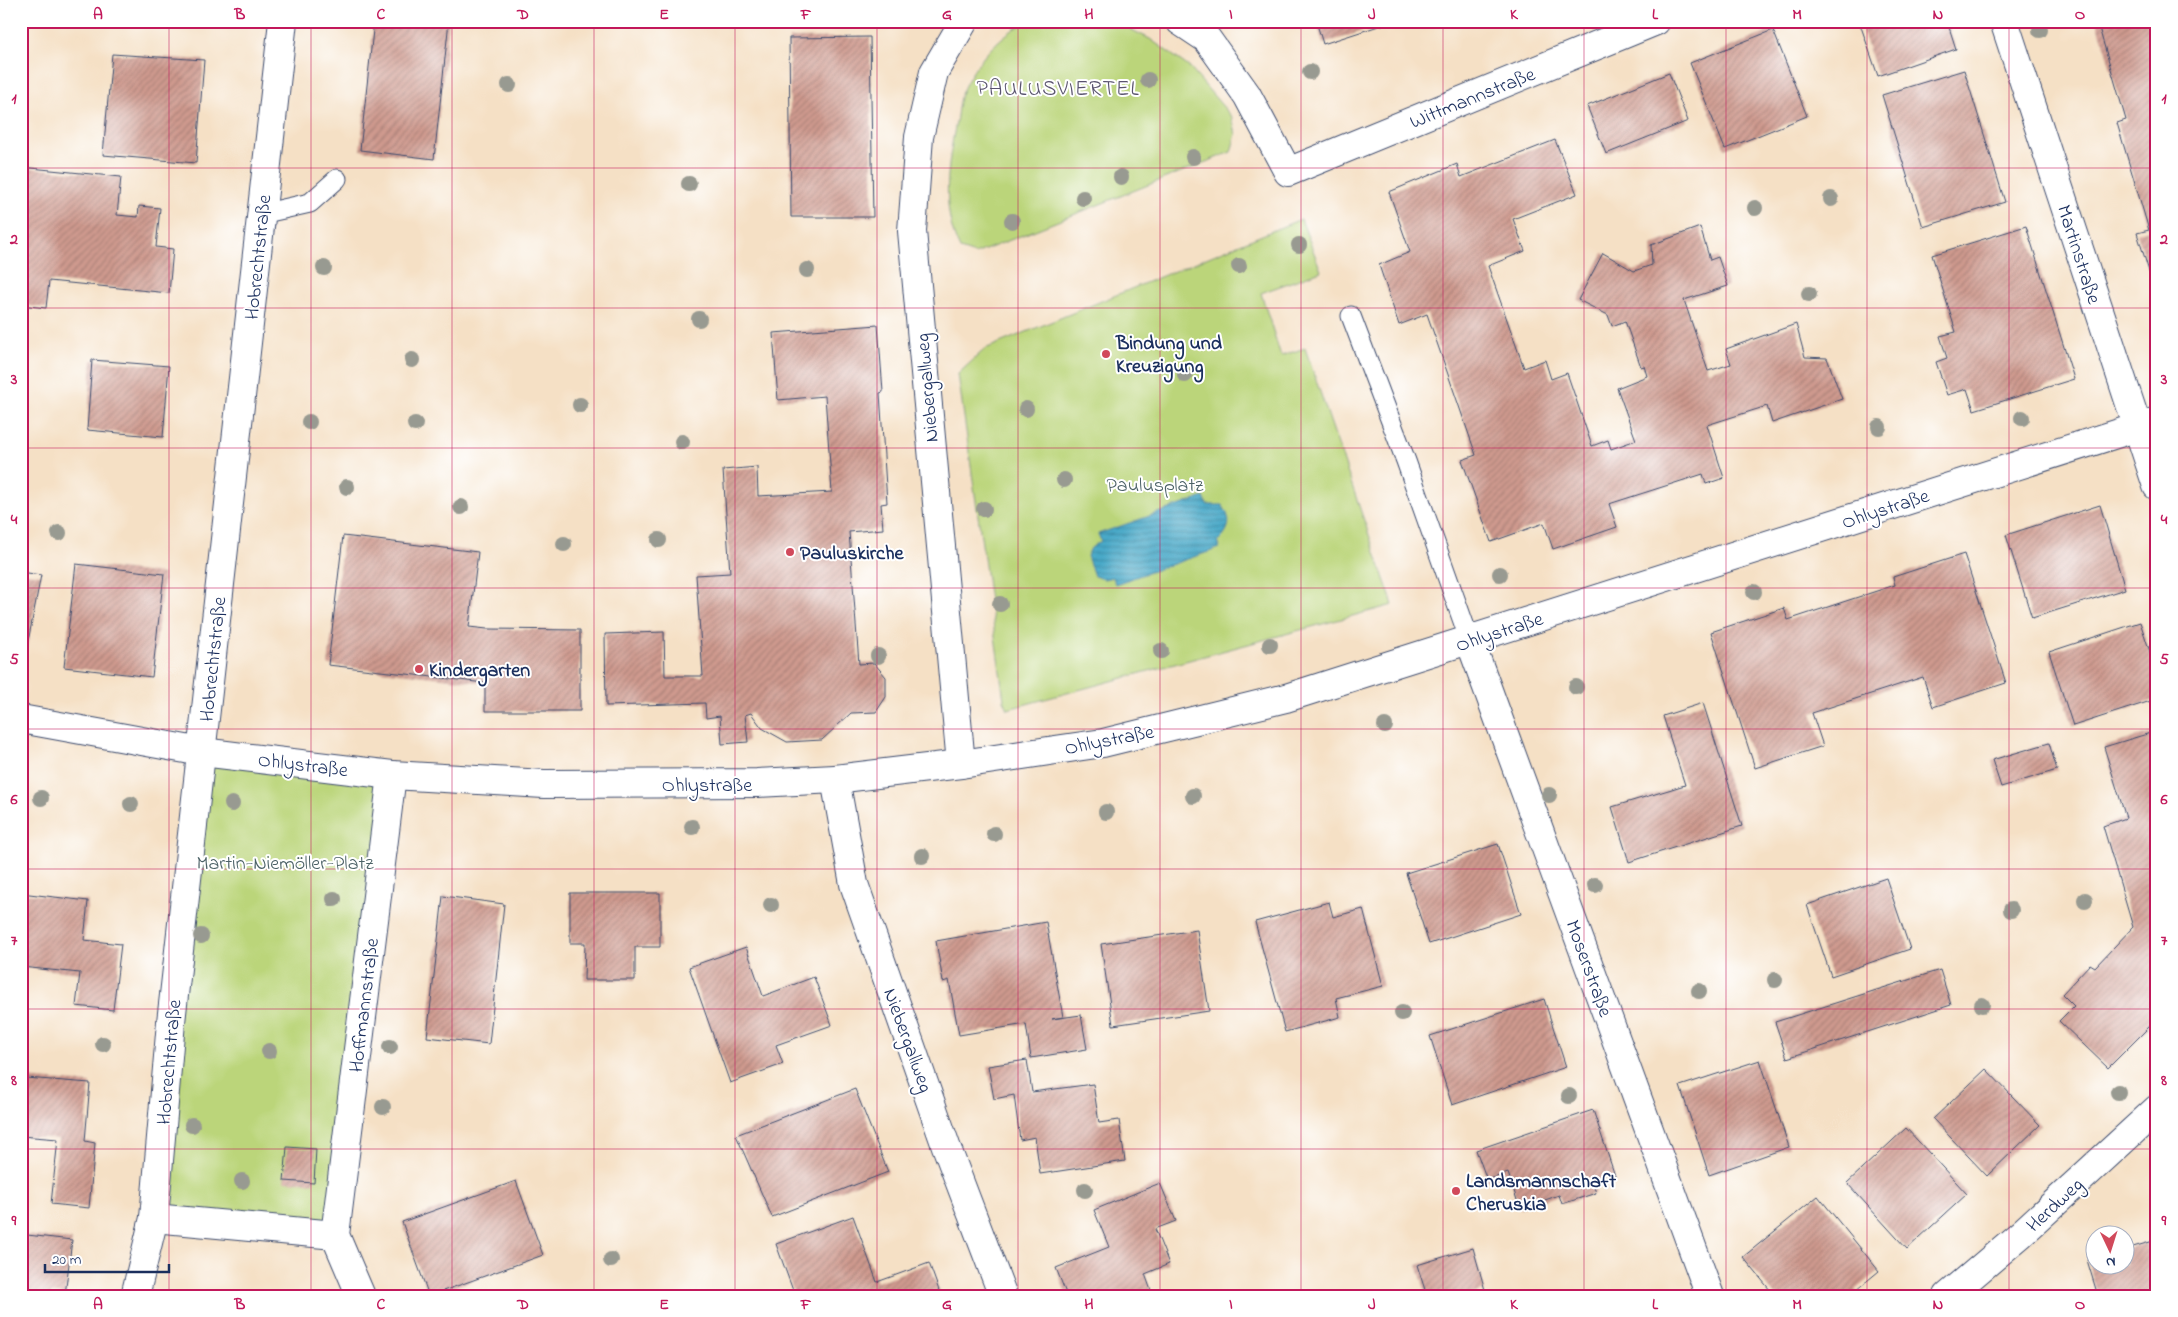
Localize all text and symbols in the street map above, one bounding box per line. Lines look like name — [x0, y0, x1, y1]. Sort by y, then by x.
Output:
text: A — [93, 3, 103, 27]
text: B — [234, 3, 246, 27]
text: C — [377, 3, 386, 27]
text: D — [516, 3, 529, 27]
text: E — [659, 3, 669, 27]
text: F — [800, 3, 812, 27]
text: G — [942, 3, 952, 27]
text: H — [1084, 3, 1094, 27]
text: I — [1229, 3, 1233, 27]
text: J — [1368, 3, 1376, 27]
text: K — [1510, 3, 1519, 27]
text: L — [1652, 3, 1659, 27]
text: M — [1792, 3, 1802, 27]
text: N — [1933, 3, 1944, 27]
text: O — [2075, 3, 2086, 27]
street label: Wittmannstraße — [1406, 61, 1540, 138]
district label: PAULUSVIERTEL — [976, 74, 1140, 106]
text: 1 — [11, 87, 17, 111]
text: 1 — [2161, 87, 2167, 111]
street label: Hobrechtstraße — [239, 193, 280, 321]
street label: Martinstraße — [2048, 201, 2107, 308]
text: 2 — [9, 228, 18, 252]
text: 2 — [2159, 228, 2168, 252]
place label: Bindung und Kreuzigung — [1115, 330, 1223, 383]
street label: Niebergallweg — [909, 332, 949, 444]
marker: Bindung und Kreuzigung — [1100, 348, 1112, 360]
text: 3 — [10, 368, 18, 392]
text: 3 — [2160, 368, 2168, 392]
park label: Paulusplatz — [1106, 472, 1204, 501]
street label: Ohlystraße — [1838, 483, 1933, 538]
text: 4 — [10, 508, 18, 532]
text: 4 — [2160, 508, 2168, 532]
place label: Pauluskirche — [800, 540, 904, 569]
marker: Pauluskirche — [784, 546, 796, 558]
street label: Hobrechtstraße — [194, 595, 235, 723]
street label: Ohlystraße — [1452, 606, 1547, 661]
text: 5 — [9, 648, 19, 672]
text: 5 — [2159, 648, 2169, 672]
place label: Kindergarten — [429, 657, 530, 687]
marker: Kindergarten — [413, 663, 425, 675]
street label: Ohlystraße — [1062, 719, 1157, 764]
street label: Ohlystraße — [256, 747, 349, 786]
street label: Ohlystraße — [662, 772, 752, 801]
text: 6 — [9, 788, 18, 812]
text: 6 — [2159, 788, 2168, 812]
park label: Martin-Niemöller-Platz — [196, 850, 374, 879]
street label: Moserstraße — [1557, 916, 1619, 1021]
text: 7 — [11, 929, 18, 953]
text: 7 — [2161, 929, 2168, 953]
street label: Hoffmannstraße — [343, 936, 388, 1074]
street label: Niebergallweg — [873, 984, 939, 1098]
street label: Hobrechtstraße — [151, 998, 190, 1126]
text: 8 — [10, 1069, 17, 1093]
text: 8 — [2160, 1069, 2167, 1093]
place label: Landsmannschaft Cheruskia — [1466, 1168, 1616, 1220]
street label: Herdweg — [2021, 1172, 2092, 1241]
marker: Landsmannschaft Cheruskia — [1450, 1185, 1462, 1197]
text: 9 — [11, 1209, 17, 1233]
text: 9 — [2161, 1209, 2167, 1233]
north arrow — [2086, 1224, 2136, 1274]
scale bar — [45, 1242, 169, 1274]
text: 20 m — [52, 1249, 82, 1271]
text: N — [2105, 1251, 2116, 1272]
text: A — [93, 1293, 103, 1317]
text: B — [234, 1293, 246, 1317]
text: C — [377, 1293, 386, 1317]
text: D — [516, 1293, 529, 1317]
text: E — [659, 1293, 669, 1317]
text: F — [800, 1293, 812, 1317]
text: G — [942, 1293, 952, 1317]
text: H — [1084, 1293, 1094, 1317]
text: I — [1229, 1293, 1233, 1317]
text: J — [1368, 1293, 1376, 1317]
text: K — [1510, 1293, 1519, 1317]
text: L — [1652, 1293, 1659, 1317]
text: M — [1792, 1293, 1802, 1317]
text: N — [1933, 1293, 1944, 1317]
text: O — [2075, 1293, 2086, 1317]

